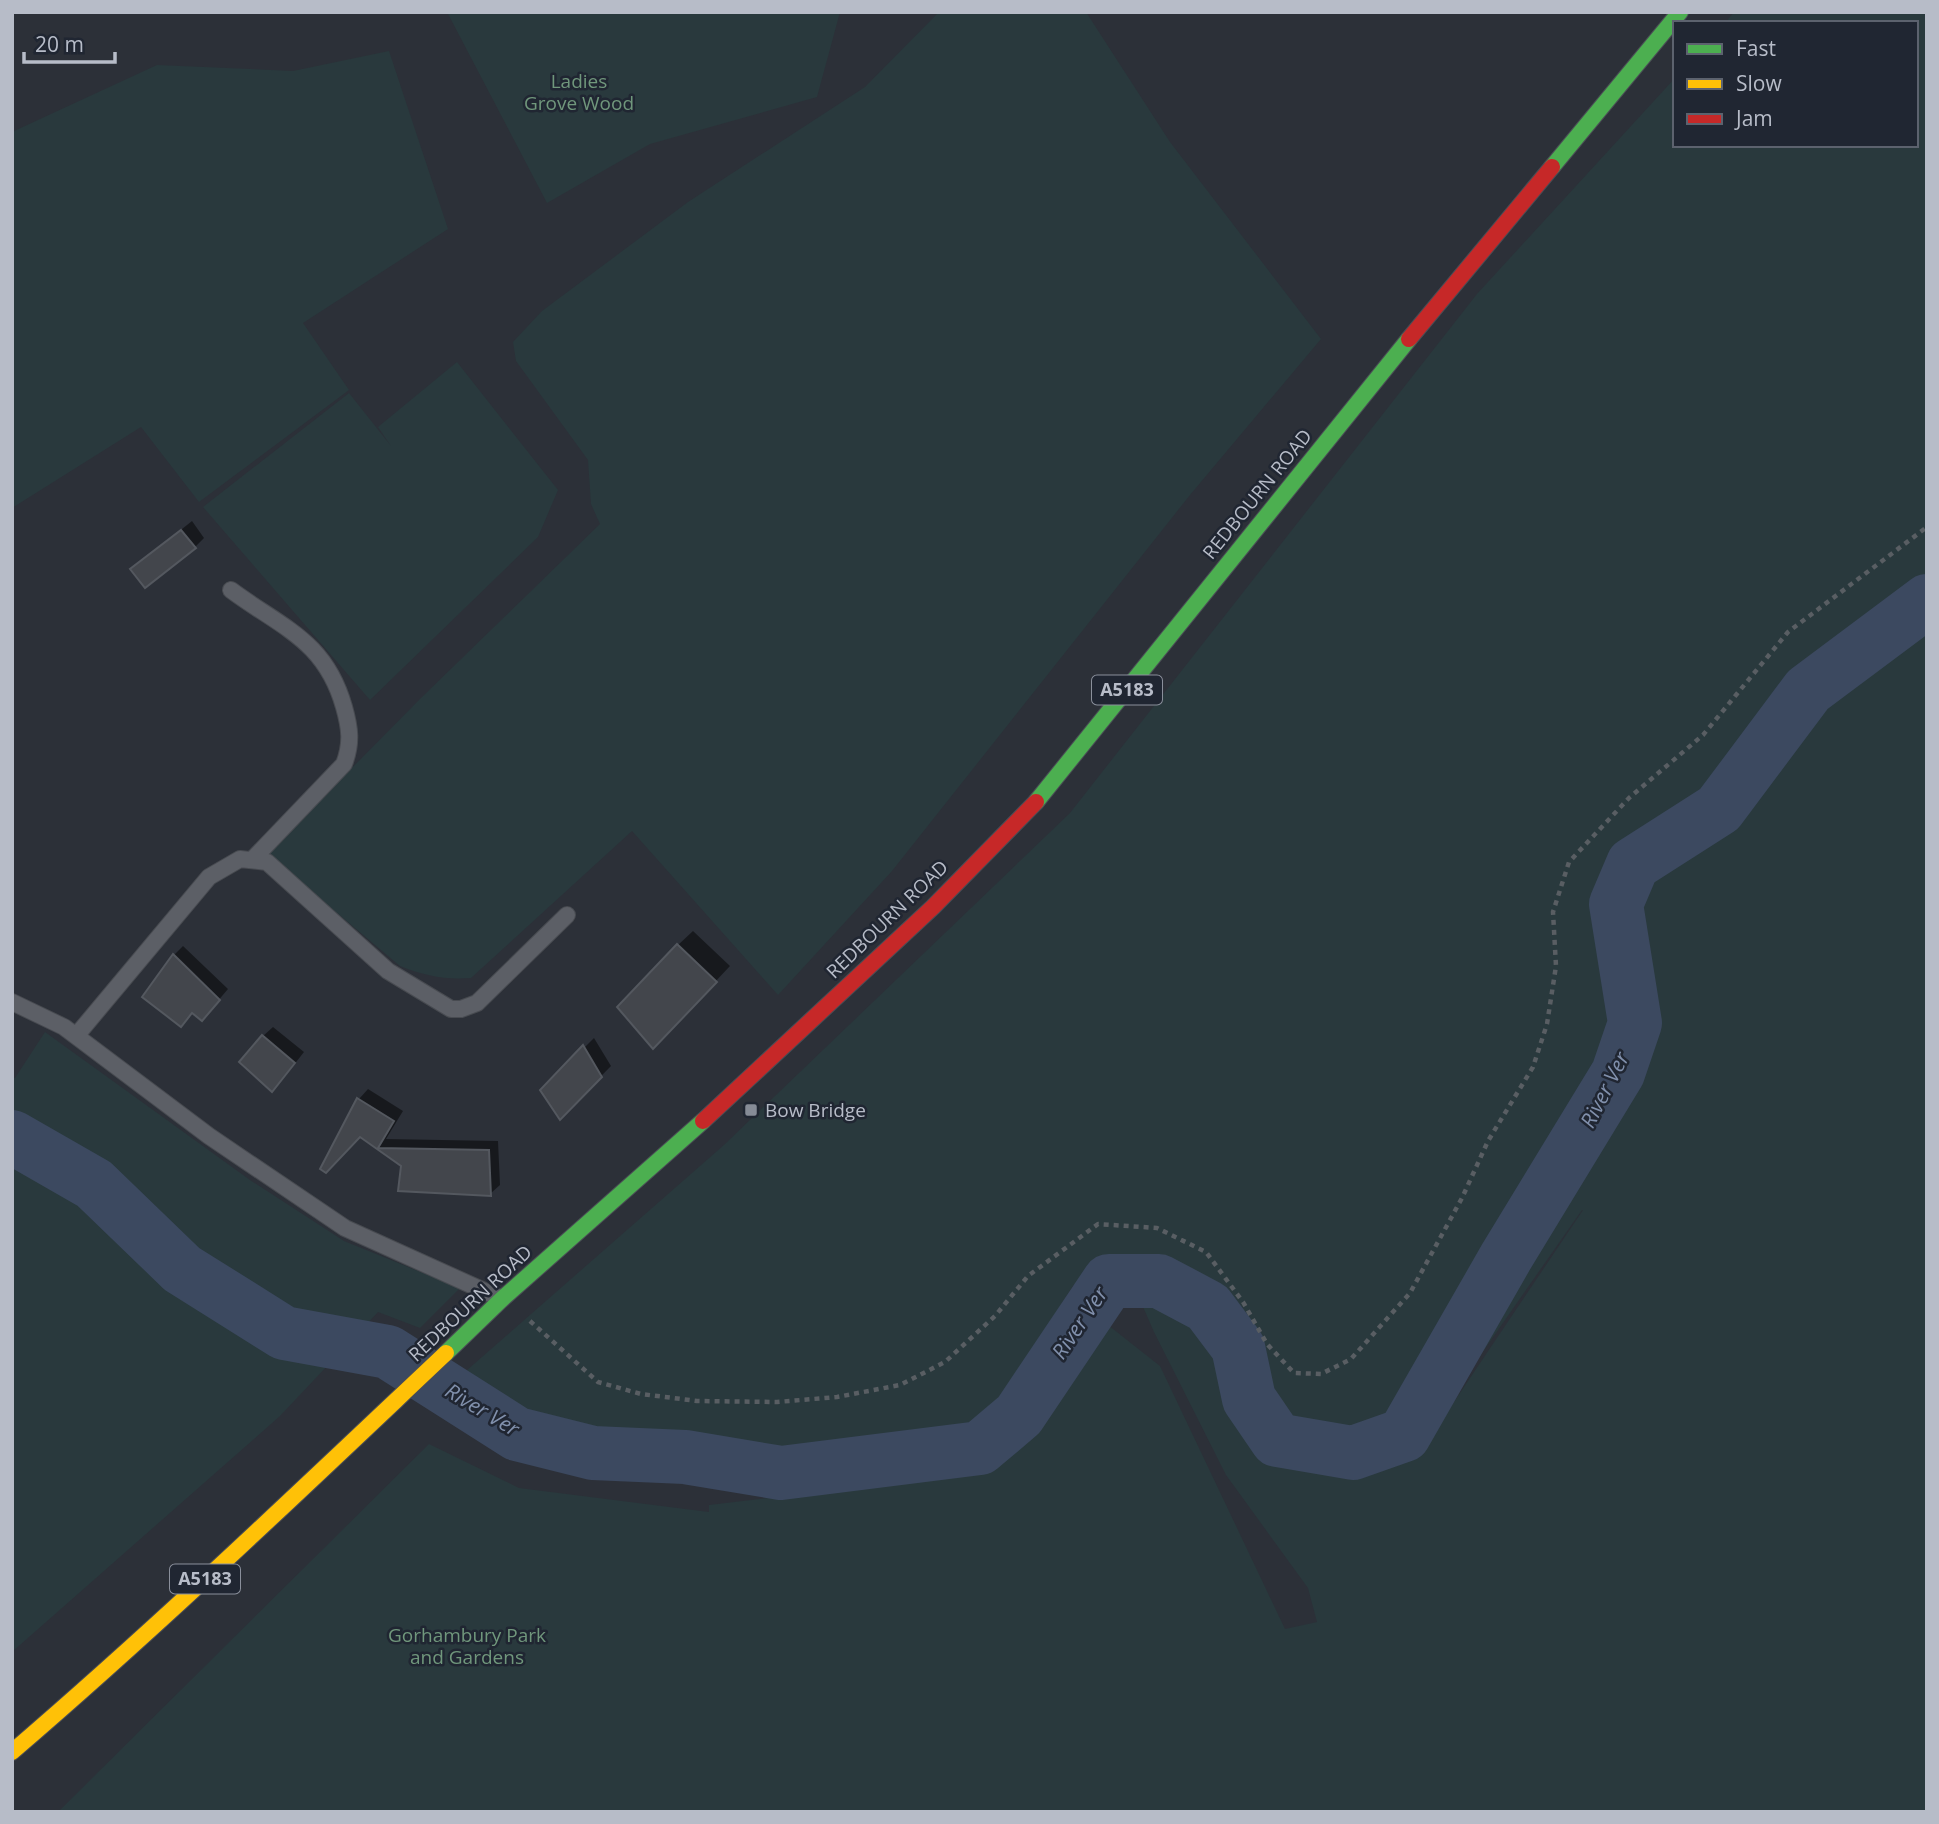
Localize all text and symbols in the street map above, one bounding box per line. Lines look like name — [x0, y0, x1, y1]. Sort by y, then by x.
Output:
scale bar — [24, 21, 116, 65]
legend — [1673, 21, 1918, 147]
text: 20 m — [35, 30, 84, 58]
text: Fast — [1736, 34, 1776, 62]
park label: Ladies Grove Wood — [524, 68, 634, 116]
text: Slow — [1736, 69, 1782, 97]
text: Jam — [1734, 104, 1773, 132]
street label: REDBOURN ROAD — [1196, 424, 1318, 564]
road number: A5183 — [1092, 676, 1162, 704]
street label: REDBOURN ROAD — [820, 854, 954, 984]
water label: River Ver — [1573, 1046, 1635, 1132]
place label: Bow Bridge — [765, 1097, 866, 1123]
marker: Bow Bridge — [743, 1102, 759, 1118]
street label: REDBOURN ROAD — [403, 1239, 537, 1367]
water label: River Ver — [1045, 1280, 1114, 1364]
water label: River Ver — [440, 1376, 525, 1442]
road number: A5183 — [170, 1564, 240, 1594]
park label: Gorhambury Park and Gardens — [388, 1622, 546, 1670]

